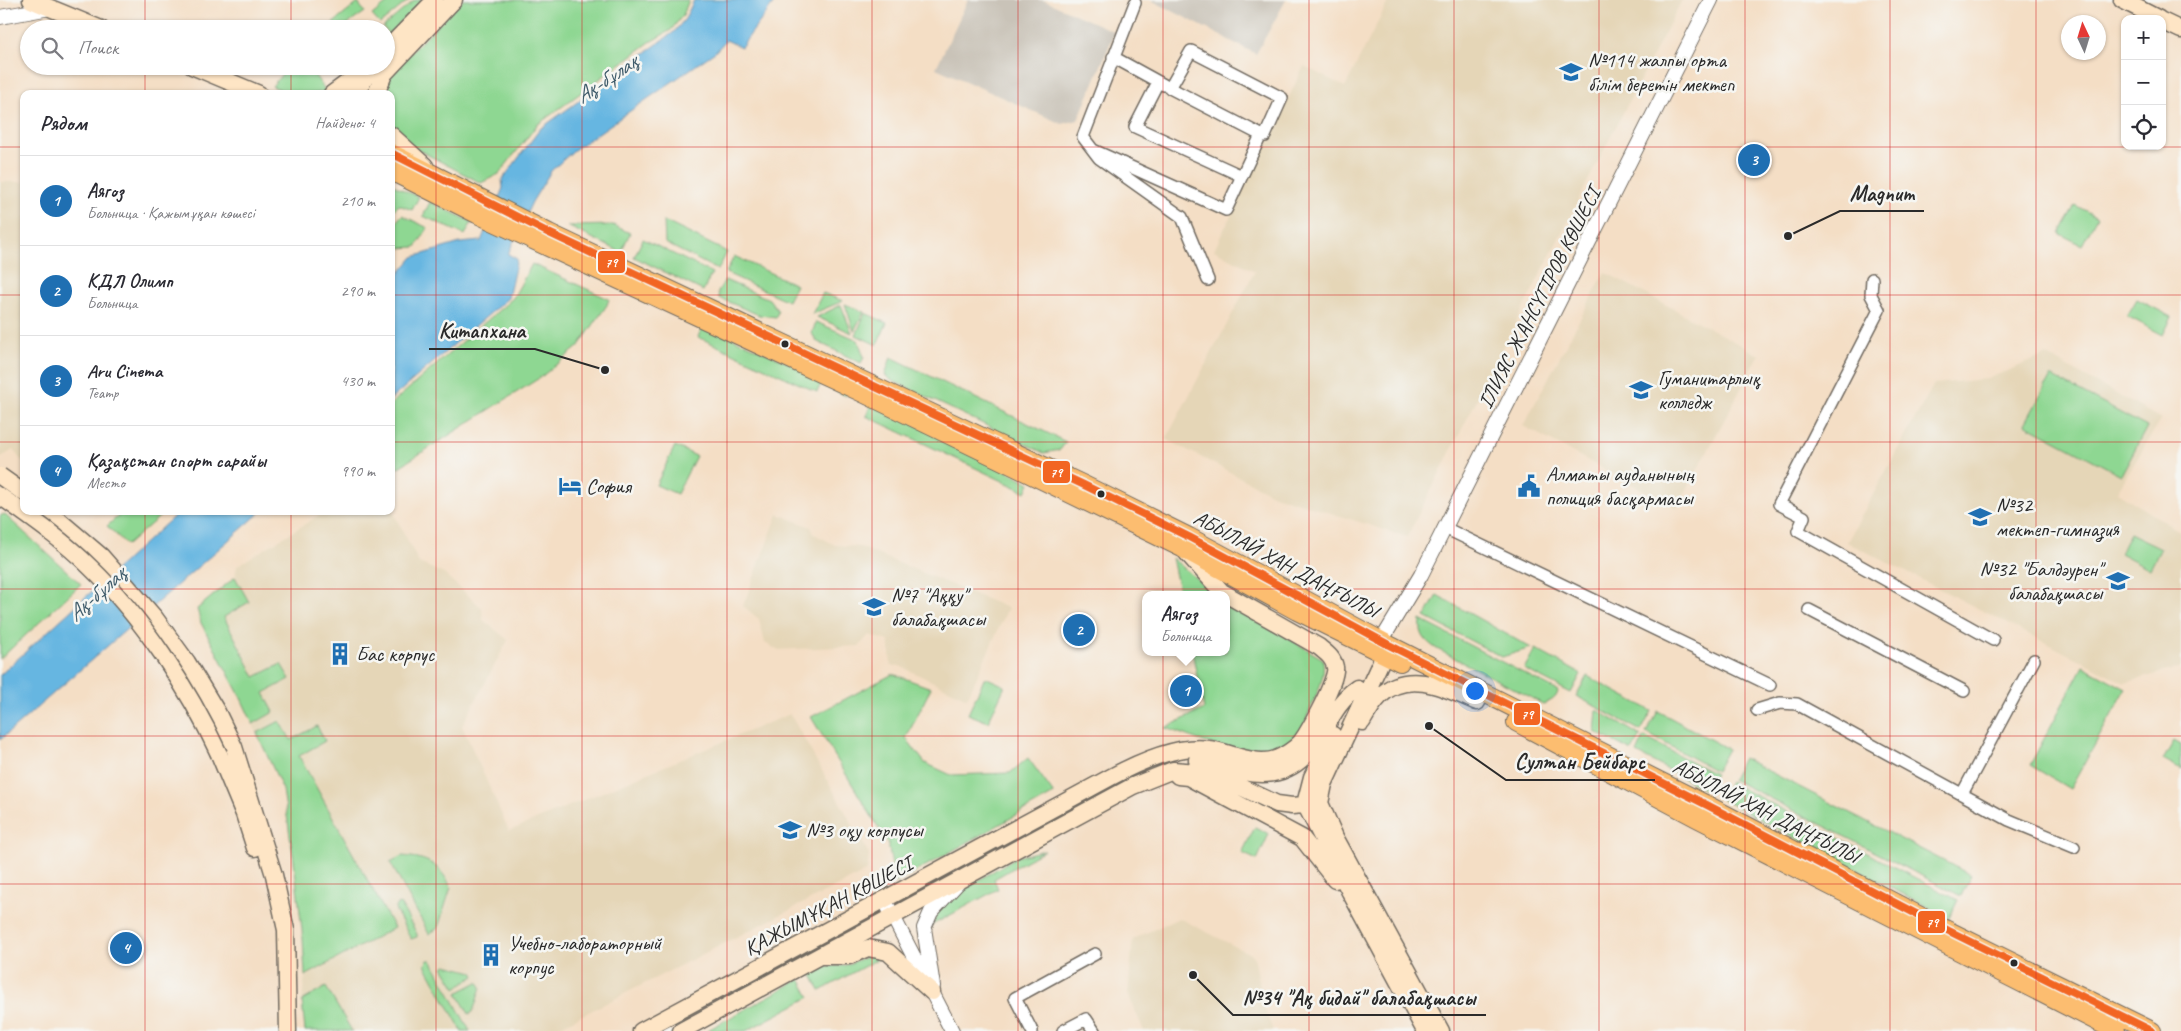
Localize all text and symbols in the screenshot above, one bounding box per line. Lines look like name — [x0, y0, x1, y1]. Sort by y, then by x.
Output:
north arrow — [2061, 15, 2106, 60]
map controls — [2121, 15, 2166, 150]
button: + — [2121, 15, 2166, 60]
search box — [20, 20, 395, 75]
icon: search — [38, 34, 66, 62]
text: Поиск — [78, 36, 118, 60]
water label: Ақ-бұлақ — [570, 46, 646, 110]
place label: №114 жалпы орта білім беретін мектеп — [1588, 47, 1735, 97]
school or university icon: №114 жалпы орта білім беретін мектеп — [1558, 59, 1584, 85]
button: − — [2121, 60, 2166, 105]
button: locate — [2121, 105, 2166, 150]
text: Рядом — [40, 110, 87, 136]
text: Найдено: 4 — [315, 113, 375, 133]
pin: 3 — [1738, 141, 1770, 179]
callout: Magnum — [1840, 174, 1924, 211]
text: Аягоз — [87, 179, 124, 203]
street label: ІЛИЯС ЖАНСҮГІРОВ КӨШЕСІ — [1472, 179, 1608, 413]
text: Magnum — [1850, 180, 1916, 208]
text: 1 — [52, 191, 60, 211]
text: 210 m — [341, 191, 375, 211]
text: Больница · Қажымұқан көшесі — [87, 203, 255, 223]
line badge: 79 — [597, 250, 626, 274]
text: 79 — [605, 254, 619, 271]
text: КДЛ Олимп — [87, 269, 173, 293]
text: 2 — [52, 281, 60, 301]
text: 290 m — [341, 281, 375, 301]
text: Больница — [87, 293, 137, 313]
callout: Китапхана — [429, 312, 535, 349]
text: Китапхана — [439, 317, 527, 345]
unlabelled marker — [780, 339, 790, 349]
text: Aru Cinema — [87, 359, 162, 383]
place label: Гуманитарлық колледж — [1658, 365, 1761, 415]
text: 3 — [52, 371, 60, 391]
text: 430 m — [341, 371, 375, 391]
school or university icon: Гуманитарлық колледж — [1628, 377, 1654, 403]
text: Театр — [87, 383, 118, 403]
text: Қазақстан спорт сарайы — [87, 449, 266, 473]
line badge: 79 — [1042, 460, 1071, 484]
text: 4 — [52, 461, 60, 481]
text: 990 m — [341, 461, 375, 481]
place label: Алматы ауданының полиция басқармасы — [1546, 461, 1695, 511]
text: 79 — [1050, 464, 1064, 481]
text: Место — [87, 473, 125, 493]
hotel icon: София — [557, 473, 583, 499]
place label: София — [586, 473, 633, 499]
public building icon: Алматы ауданының полиция басқармасы — [1516, 473, 1542, 499]
unlabelled marker — [1096, 489, 1106, 499]
place label: №32 мектеп-гимназия — [1996, 492, 2120, 543]
street label: АБЫЛАЙ ХАН ДАҢҒЫЛЫ — [1189, 504, 1386, 626]
school or university icon: №32 мектеп-гимназия — [1967, 504, 1993, 530]
place label: №32 "Балдәурен" балабақшасы — [1980, 556, 2106, 606]
water label: Ақ-бұлақ — [61, 558, 134, 627]
school or university icon: №32 "Балдәурен" балабақшасы — [2105, 568, 2131, 594]
place label: №7 "Аққу" балабақшасы — [891, 582, 987, 632]
popup — [1142, 591, 1230, 656]
school or university icon: №7 "Аққу" балабақшасы — [861, 594, 887, 620]
text: Аягоз — [1161, 602, 1198, 626]
pin: 2 — [1063, 611, 1095, 649]
text: Больница — [1161, 626, 1211, 646]
building icon: Бас корпус — [327, 641, 353, 667]
place label: Бас корпус — [356, 641, 436, 667]
pin: 1 — [1170, 672, 1202, 710]
your location — [1462, 678, 1488, 704]
line badge: 79 — [1513, 702, 1541, 726]
text: 79 — [1521, 706, 1535, 723]
callout: Султан Бейбарс — [1506, 743, 1655, 780]
text: Султан Бейбарс — [1515, 748, 1646, 776]
street label: АБЫЛАЙ ХАН ДАҢҒЫЛЫ — [1669, 753, 1867, 871]
school or university icon: №3 оқу корпусы — [777, 817, 803, 843]
place label: №3 оқу корпусы — [806, 817, 924, 843]
street label: ҚАЖЫМҰҚАН КӨШЕСІ — [739, 849, 921, 961]
line badge: 79 — [1917, 910, 1946, 934]
text: 79 — [1926, 914, 1940, 931]
pin: 4 — [110, 929, 142, 967]
place label: Учебно-лабораторный корпус — [508, 930, 663, 980]
building icon: Учебно-лабораторный корпус — [478, 942, 504, 968]
unlabelled marker — [2009, 958, 2019, 968]
callout: №34 "Ақ бидай" балабақшасы — [1233, 978, 1486, 1015]
text: №34 "Ақ бидай" балабақшасы — [1243, 984, 1477, 1012]

